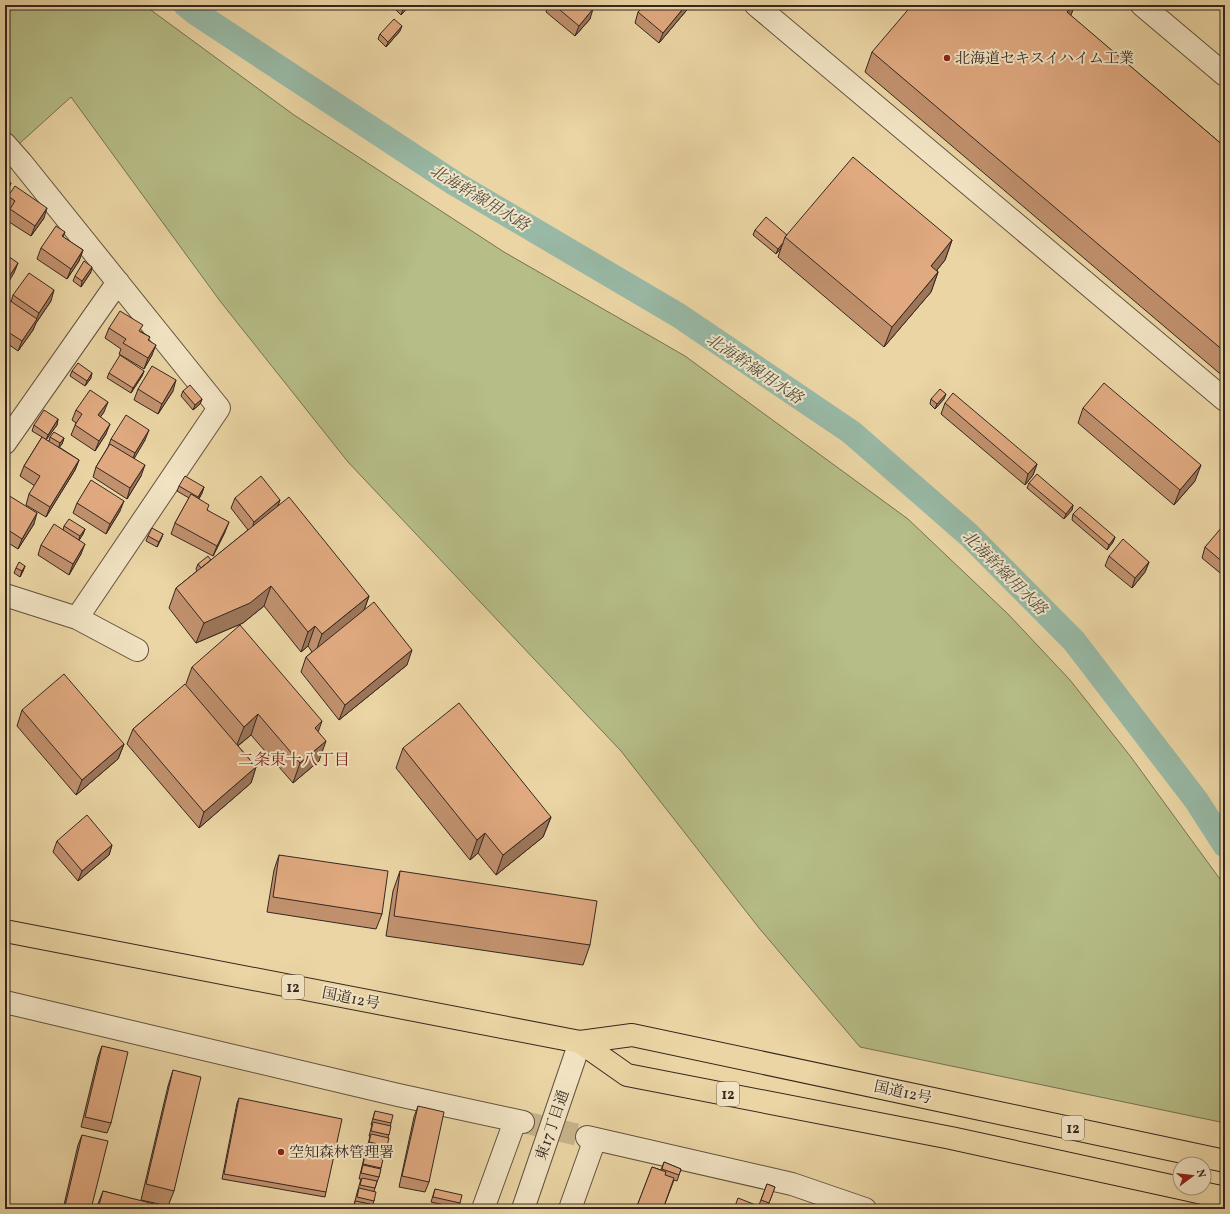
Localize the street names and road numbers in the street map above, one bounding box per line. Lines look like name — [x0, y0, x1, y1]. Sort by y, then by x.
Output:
road number: 12 — [282, 975, 304, 999]
street label: 国道12号 — [320, 984, 382, 1015]
street label: 国道12号 — [872, 1077, 934, 1110]
road number: 12 — [717, 1082, 739, 1106]
street label: 東17丁目通 — [532, 1088, 575, 1163]
road number: 12 — [1062, 1116, 1084, 1140]

